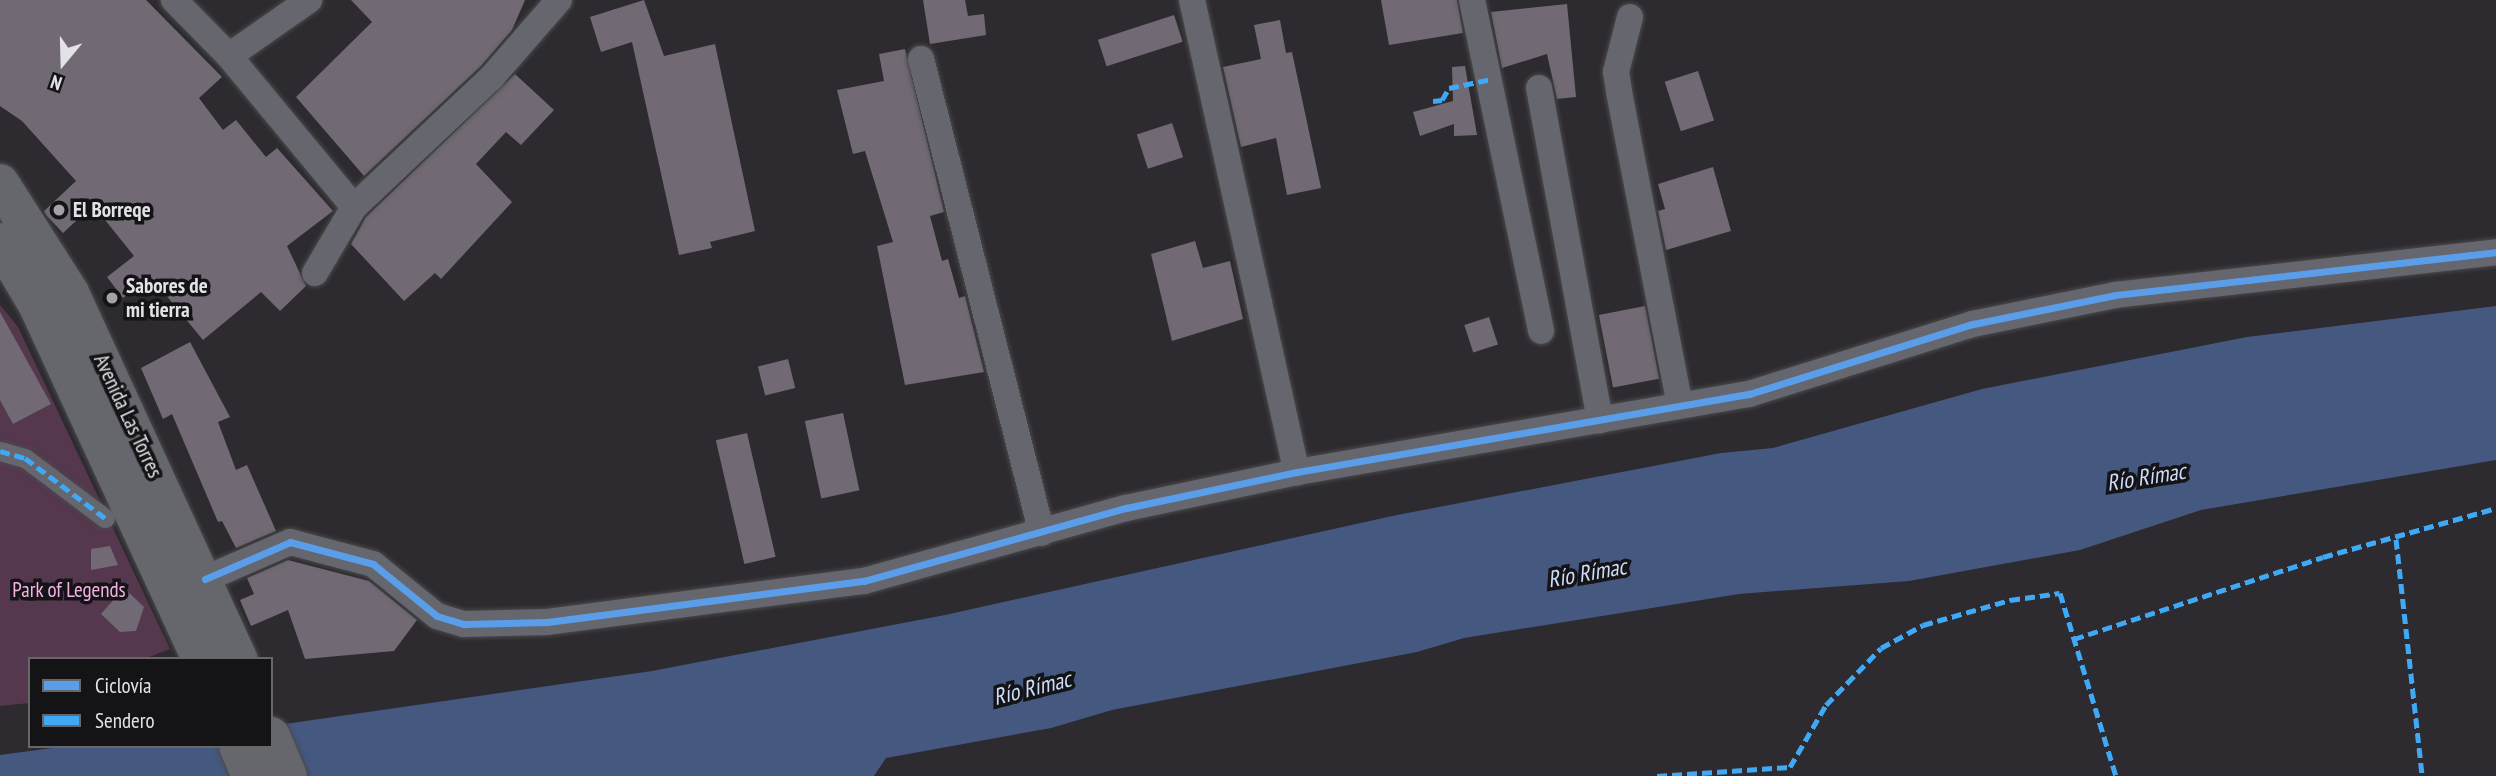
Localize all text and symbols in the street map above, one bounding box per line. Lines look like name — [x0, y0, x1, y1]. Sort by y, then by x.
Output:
north arrow — [28, 28, 98, 98]
text: N — [47, 70, 65, 96]
place label: El Borreqe — [73, 197, 151, 223]
marker: El Borreqe — [51, 202, 67, 218]
place label: Sabores de mi tierra — [126, 273, 208, 323]
marker: Sabores de mi tierra — [104, 290, 120, 306]
street label: Avenida Las Torres — [88, 350, 168, 482]
water label: Río Rímac — [2105, 457, 2187, 497]
water label: Río Rímac — [1546, 553, 1628, 593]
park label: Park of Legends — [12, 577, 126, 603]
legend — [28, 657, 273, 748]
water label: Río Rímac — [990, 665, 1074, 711]
text: Ciclovía — [95, 672, 152, 699]
text: Sendero — [95, 707, 154, 734]

